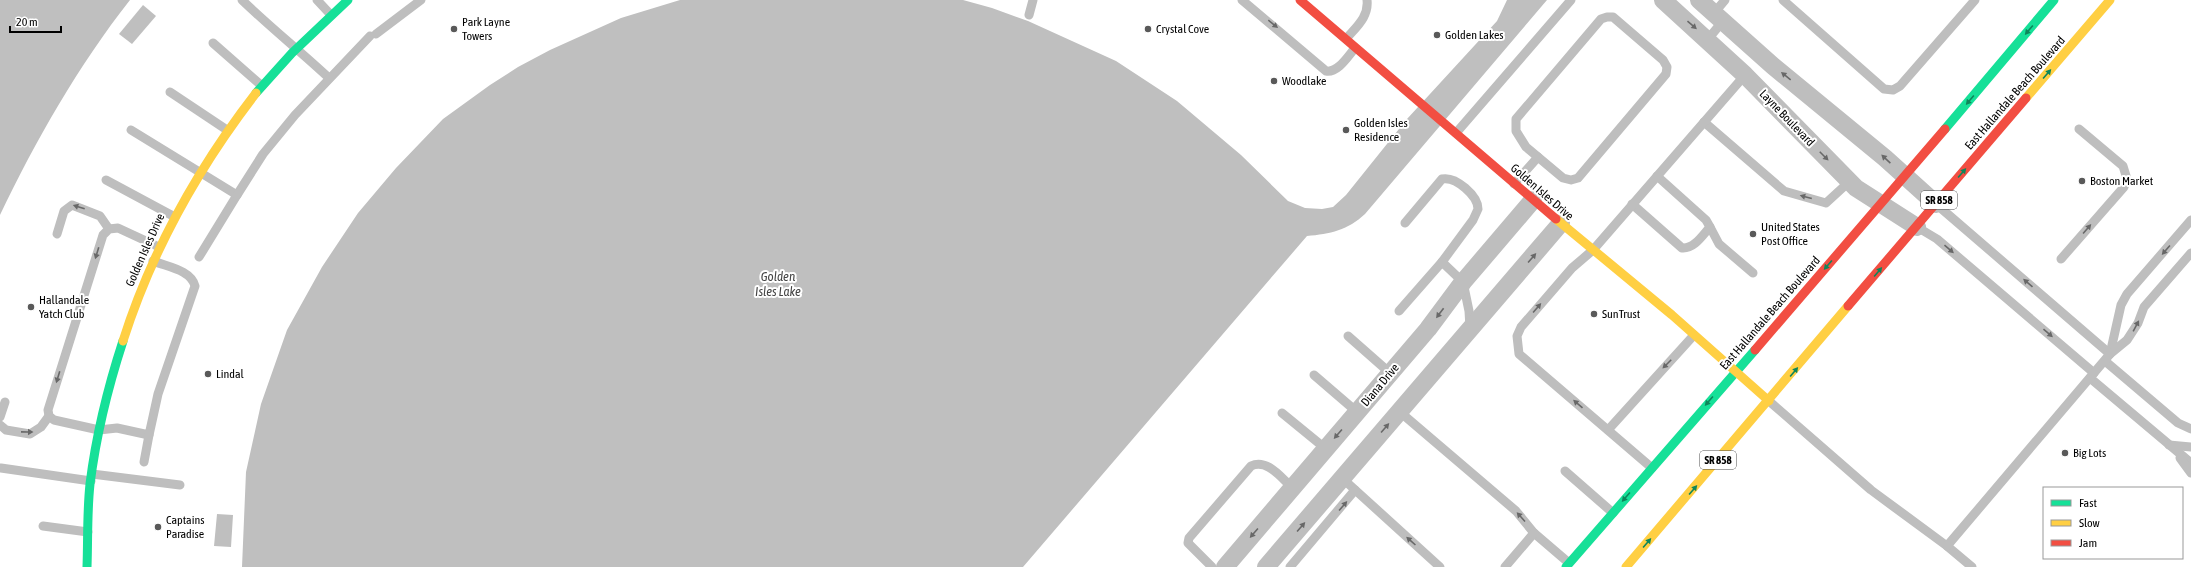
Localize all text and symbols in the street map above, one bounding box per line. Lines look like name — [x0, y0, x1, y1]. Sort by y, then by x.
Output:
scale bar — [10, 8, 61, 34]
text: 20 m — [16, 15, 38, 29]
place label: Park Layne Towers — [462, 15, 510, 43]
one-way arrow — [1267, 20, 1278, 29]
one-way arrow — [1687, 21, 1697, 30]
place label: Crystal Cove — [1156, 22, 1209, 36]
marker: Park Layne Towers — [449, 24, 459, 34]
marker: Crystal Cove — [1143, 24, 1153, 34]
one-way arrow — [2024, 24, 2033, 35]
place label: Golden Lakes — [1445, 28, 1504, 42]
marker: Golden Lakes — [1432, 30, 1442, 40]
street label: East Hallandale Beach Boulevard — [1962, 33, 2068, 153]
one-way arrow — [2042, 69, 2051, 80]
one-way arrow — [1780, 72, 1791, 81]
place label: Woodlake — [1282, 74, 1327, 88]
marker: Woodlake — [1269, 76, 1279, 86]
street label: Layne Boulevard — [1757, 87, 1817, 149]
one-way arrow — [1965, 94, 1974, 105]
place label: Golden Isles Residence — [1354, 116, 1408, 144]
marker: Golden Isles Residence — [1341, 125, 1351, 135]
one-way arrow — [1819, 151, 1829, 161]
one-way arrow — [1881, 155, 1891, 164]
street label: Golden Isles Drive — [1508, 161, 1576, 223]
one-way arrow — [1958, 168, 1967, 179]
place label: Boston Market — [2090, 174, 2154, 188]
marker: Boston Market — [2077, 176, 2087, 186]
road number: SR 858 — [1921, 191, 1957, 209]
one-way arrow — [1799, 194, 1811, 200]
one-way arrow — [72, 204, 84, 210]
street label: Golden Isles Drive — [123, 211, 167, 289]
place label: United States Post Office — [1761, 220, 1820, 248]
one-way arrow — [2082, 224, 2091, 235]
marker: United States Post Office — [1748, 229, 1758, 239]
one-way arrow — [1944, 244, 1954, 253]
one-way arrow — [2161, 244, 2170, 255]
one-way arrow — [94, 247, 100, 259]
one-way arrow — [1527, 252, 1536, 263]
street label: East Hallandale Beach Boulevard — [1717, 253, 1823, 373]
one-way arrow — [1823, 260, 1833, 270]
one-way arrow — [1874, 267, 1883, 278]
water label: Golden Isles Lake — [755, 269, 801, 299]
one-way arrow — [2022, 279, 2033, 288]
place label: Hallandale Yatch Club — [39, 293, 89, 321]
marker: Hallandale Yatch Club — [26, 302, 36, 312]
one-way arrow — [1533, 303, 1542, 314]
place label: SunTrust — [1602, 307, 1641, 321]
one-way arrow — [1436, 308, 1444, 319]
marker: SunTrust — [1589, 309, 1599, 319]
one-way arrow — [2133, 320, 2140, 331]
one-way arrow — [2042, 329, 2053, 338]
one-way arrow — [1663, 359, 1672, 368]
street label: Diana Drive — [1358, 361, 1402, 409]
place label: Lindal — [216, 367, 244, 381]
one-way arrow — [1789, 367, 1798, 376]
marker: Lindal — [203, 369, 213, 379]
one-way arrow — [55, 371, 61, 383]
one-way arrow — [1705, 395, 1714, 406]
one-way arrow — [1573, 400, 1584, 409]
one-way arrow — [1381, 423, 1390, 434]
one-way arrow — [21, 429, 34, 435]
one-way arrow — [1334, 429, 1343, 440]
place label: Big Lots — [2073, 446, 2106, 460]
marker: Big Lots — [2060, 448, 2070, 458]
road number: SR 858 — [1700, 451, 1736, 469]
one-way arrow — [1688, 485, 1697, 495]
legend — [2043, 487, 2183, 559]
one-way arrow — [1622, 492, 1631, 502]
text: Fast — [2079, 496, 2097, 510]
one-way arrow — [1338, 500, 1347, 511]
one-way arrow — [1517, 512, 1526, 522]
place label: Captains Paradise — [166, 513, 205, 541]
text: Slow — [2079, 516, 2100, 530]
marker: Captains Paradise — [153, 522, 163, 532]
one-way arrow — [1296, 522, 1305, 532]
one-way arrow — [1249, 528, 1258, 538]
one-way arrow — [1406, 536, 1416, 546]
text: Jam — [2079, 536, 2097, 550]
one-way arrow — [1642, 538, 1651, 549]

